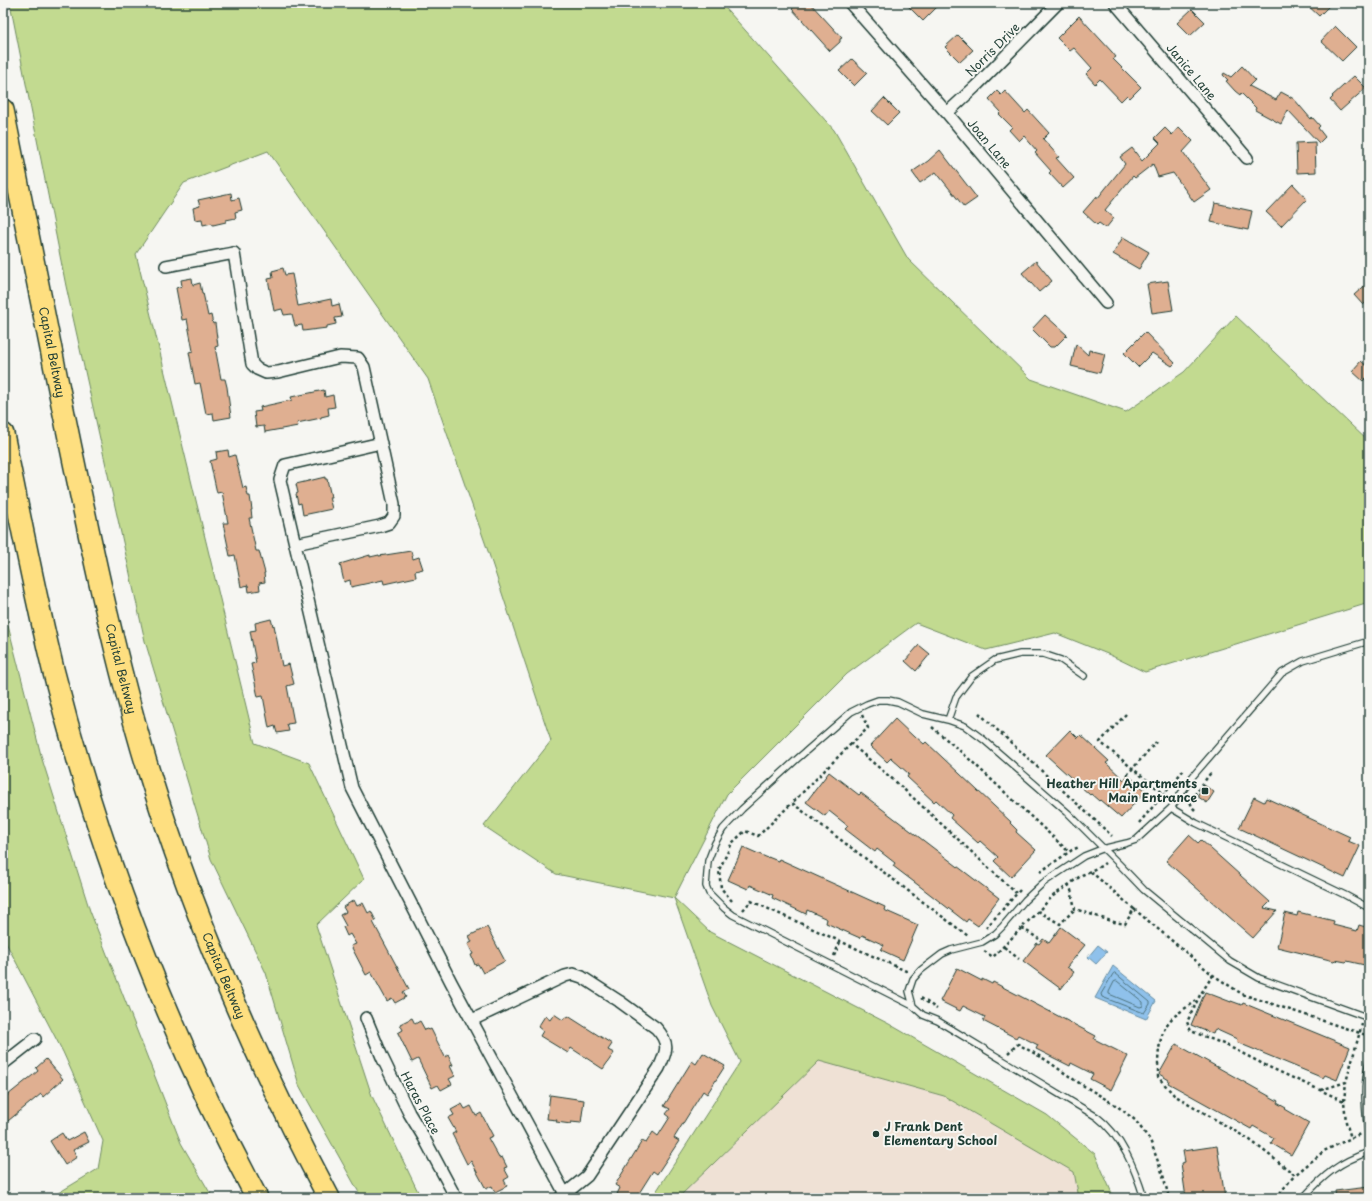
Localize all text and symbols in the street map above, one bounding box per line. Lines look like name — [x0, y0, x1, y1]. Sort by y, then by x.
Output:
street label: Norris Drive — [961, 18, 1023, 80]
street label: Janice Lane — [1163, 39, 1221, 104]
street label: Joan Lane — [964, 115, 1016, 172]
street label: Capital Beltway — [35, 305, 71, 399]
street label: Capital Beltway — [102, 622, 142, 716]
place label: Heather Hill Apartments Main Entrance — [1047, 774, 1197, 806]
marker: Heather Hill Apartments Main Entrance — [1200, 786, 1210, 796]
street label: Capital Beltway — [198, 929, 251, 1021]
street label: Haras Place — [397, 1068, 445, 1137]
place label: J Frank Dent Elementary School — [884, 1117, 997, 1149]
marker: J Frank Dent Elementary School — [871, 1129, 881, 1139]

